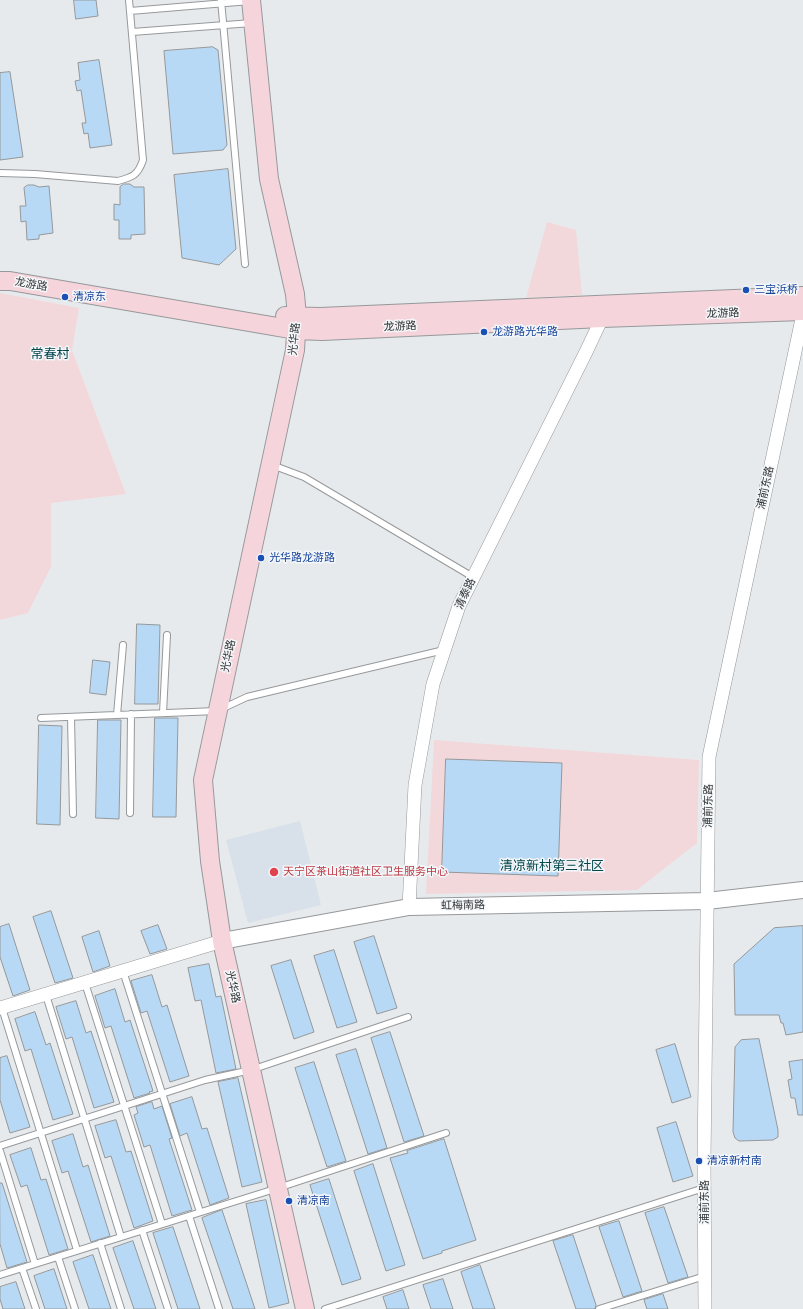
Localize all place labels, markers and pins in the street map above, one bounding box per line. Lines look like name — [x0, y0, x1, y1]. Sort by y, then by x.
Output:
place label: 三宝浜桥 — [754, 283, 798, 297]
marker: 三宝浜桥 — [741, 285, 751, 295]
place label: 清凉东 — [73, 290, 106, 304]
marker: 清凉东 — [60, 292, 70, 302]
place label: 龙游路光华路 — [492, 325, 558, 339]
marker: 龙游路光华路 — [479, 327, 489, 337]
place label: 光华路龙游路 — [269, 551, 335, 565]
marker: 光华路龙游路 — [256, 553, 266, 563]
place label: 天宁区茶山街道社区卫生服务中心 — [283, 865, 448, 879]
marker: 天宁区茶山街道社区卫生服务中心 — [268, 866, 280, 878]
place label: 清凉新村南 — [707, 1154, 762, 1168]
marker: 清凉新村南 — [694, 1156, 704, 1166]
place label: 清凉南 — [297, 1194, 330, 1208]
marker: 清凉南 — [284, 1196, 294, 1206]

